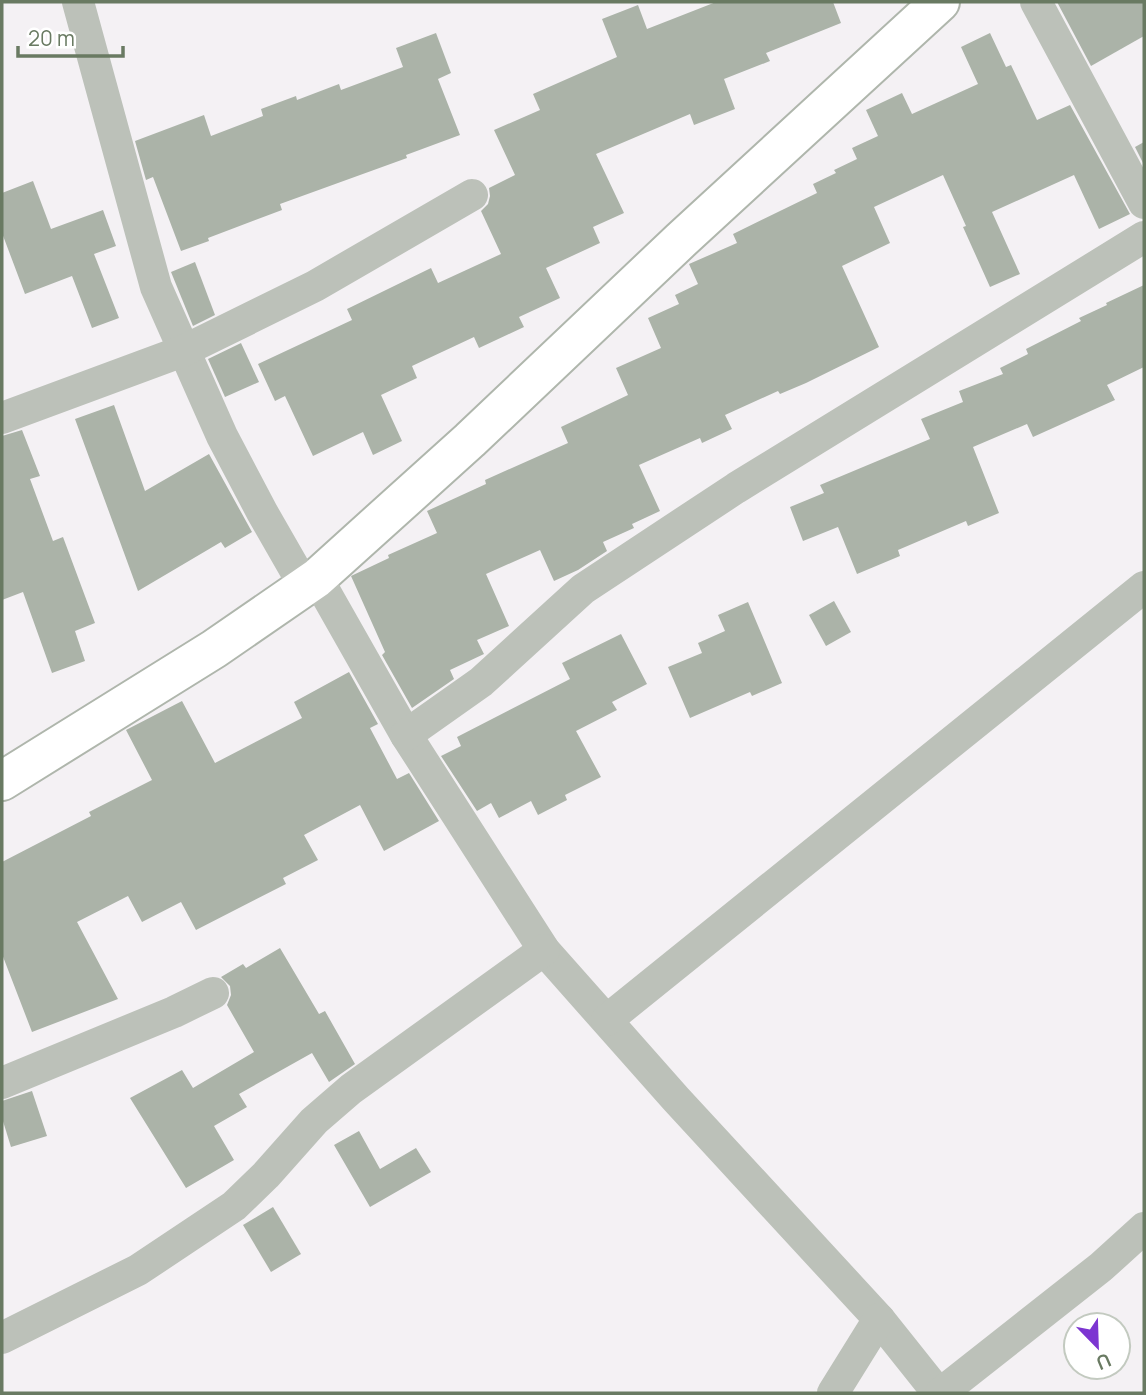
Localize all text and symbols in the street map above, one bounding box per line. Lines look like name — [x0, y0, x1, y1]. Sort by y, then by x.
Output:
scale bar — [18, 14, 122, 58]
text: 20 m — [28, 24, 75, 52]
north arrow — [1062, 1311, 1132, 1381]
text: U — [1092, 1347, 1115, 1376]

